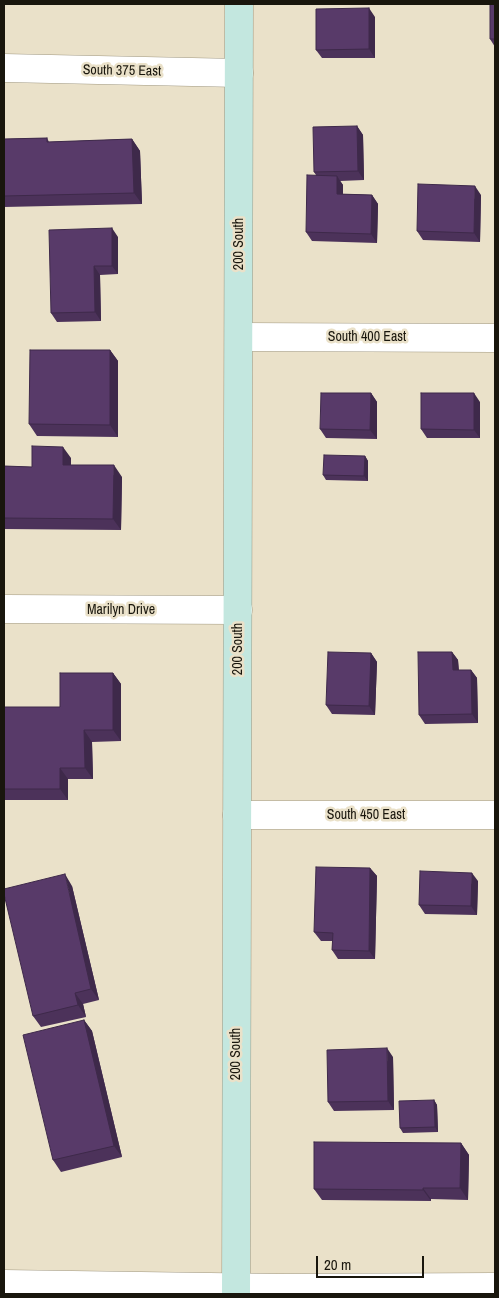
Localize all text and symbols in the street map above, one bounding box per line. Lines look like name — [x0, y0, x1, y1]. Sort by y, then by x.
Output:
street label: South 375 East — [83, 62, 161, 80]
street label: 200 South — [231, 218, 247, 270]
street label: South 400 East — [328, 329, 406, 345]
street label: Marilyn Drive — [87, 602, 155, 618]
street label: 200 South — [230, 623, 246, 675]
street label: South 450 East — [327, 807, 405, 823]
street label: 200 South — [228, 1028, 244, 1080]
scale bar — [319, 1246, 426, 1278]
text: 20 m — [324, 1254, 351, 1275]

